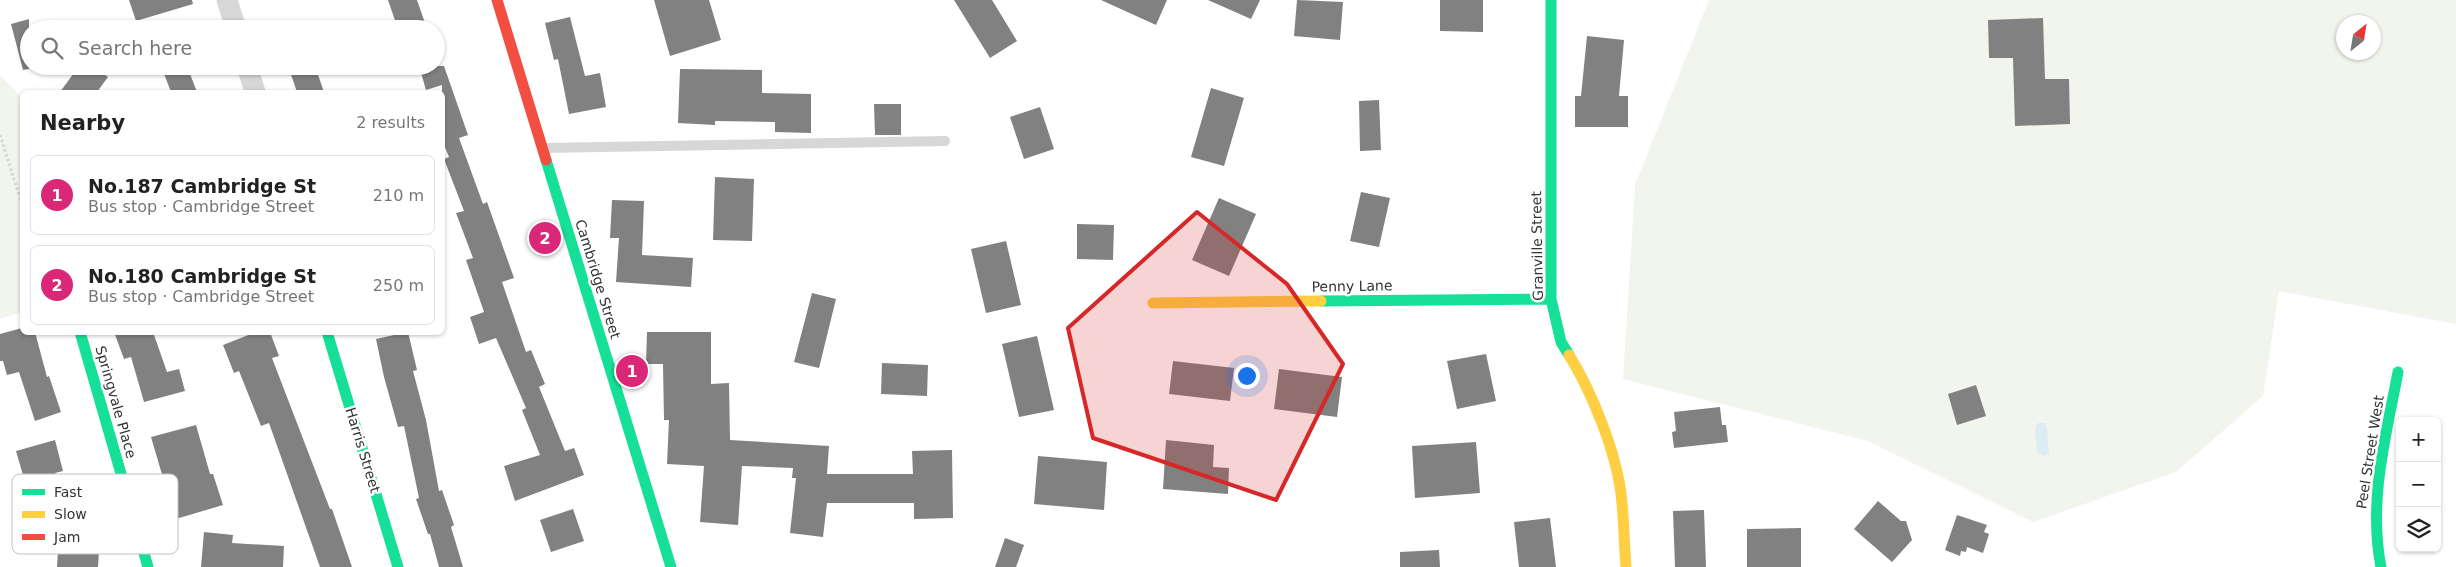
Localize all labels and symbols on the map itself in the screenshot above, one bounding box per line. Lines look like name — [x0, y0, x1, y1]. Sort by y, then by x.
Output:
north arrow — [2336, 15, 2381, 60]
street label: Granville Street — [1528, 191, 1546, 301]
street label: Cambridge Street — [572, 217, 624, 341]
pin: 2 — [529, 219, 561, 257]
street label: Penny Lane — [1311, 277, 1393, 295]
street label: Springvale Place — [92, 344, 140, 460]
pin: 1 — [616, 352, 648, 390]
your location — [1234, 363, 1260, 389]
street label: Peel Street West — [2353, 393, 2387, 510]
street label: Harris Street — [342, 405, 384, 495]
legend — [12, 474, 178, 554]
text: Fast — [54, 484, 83, 500]
text: Slow — [54, 506, 87, 522]
text: Jam — [53, 529, 80, 545]

